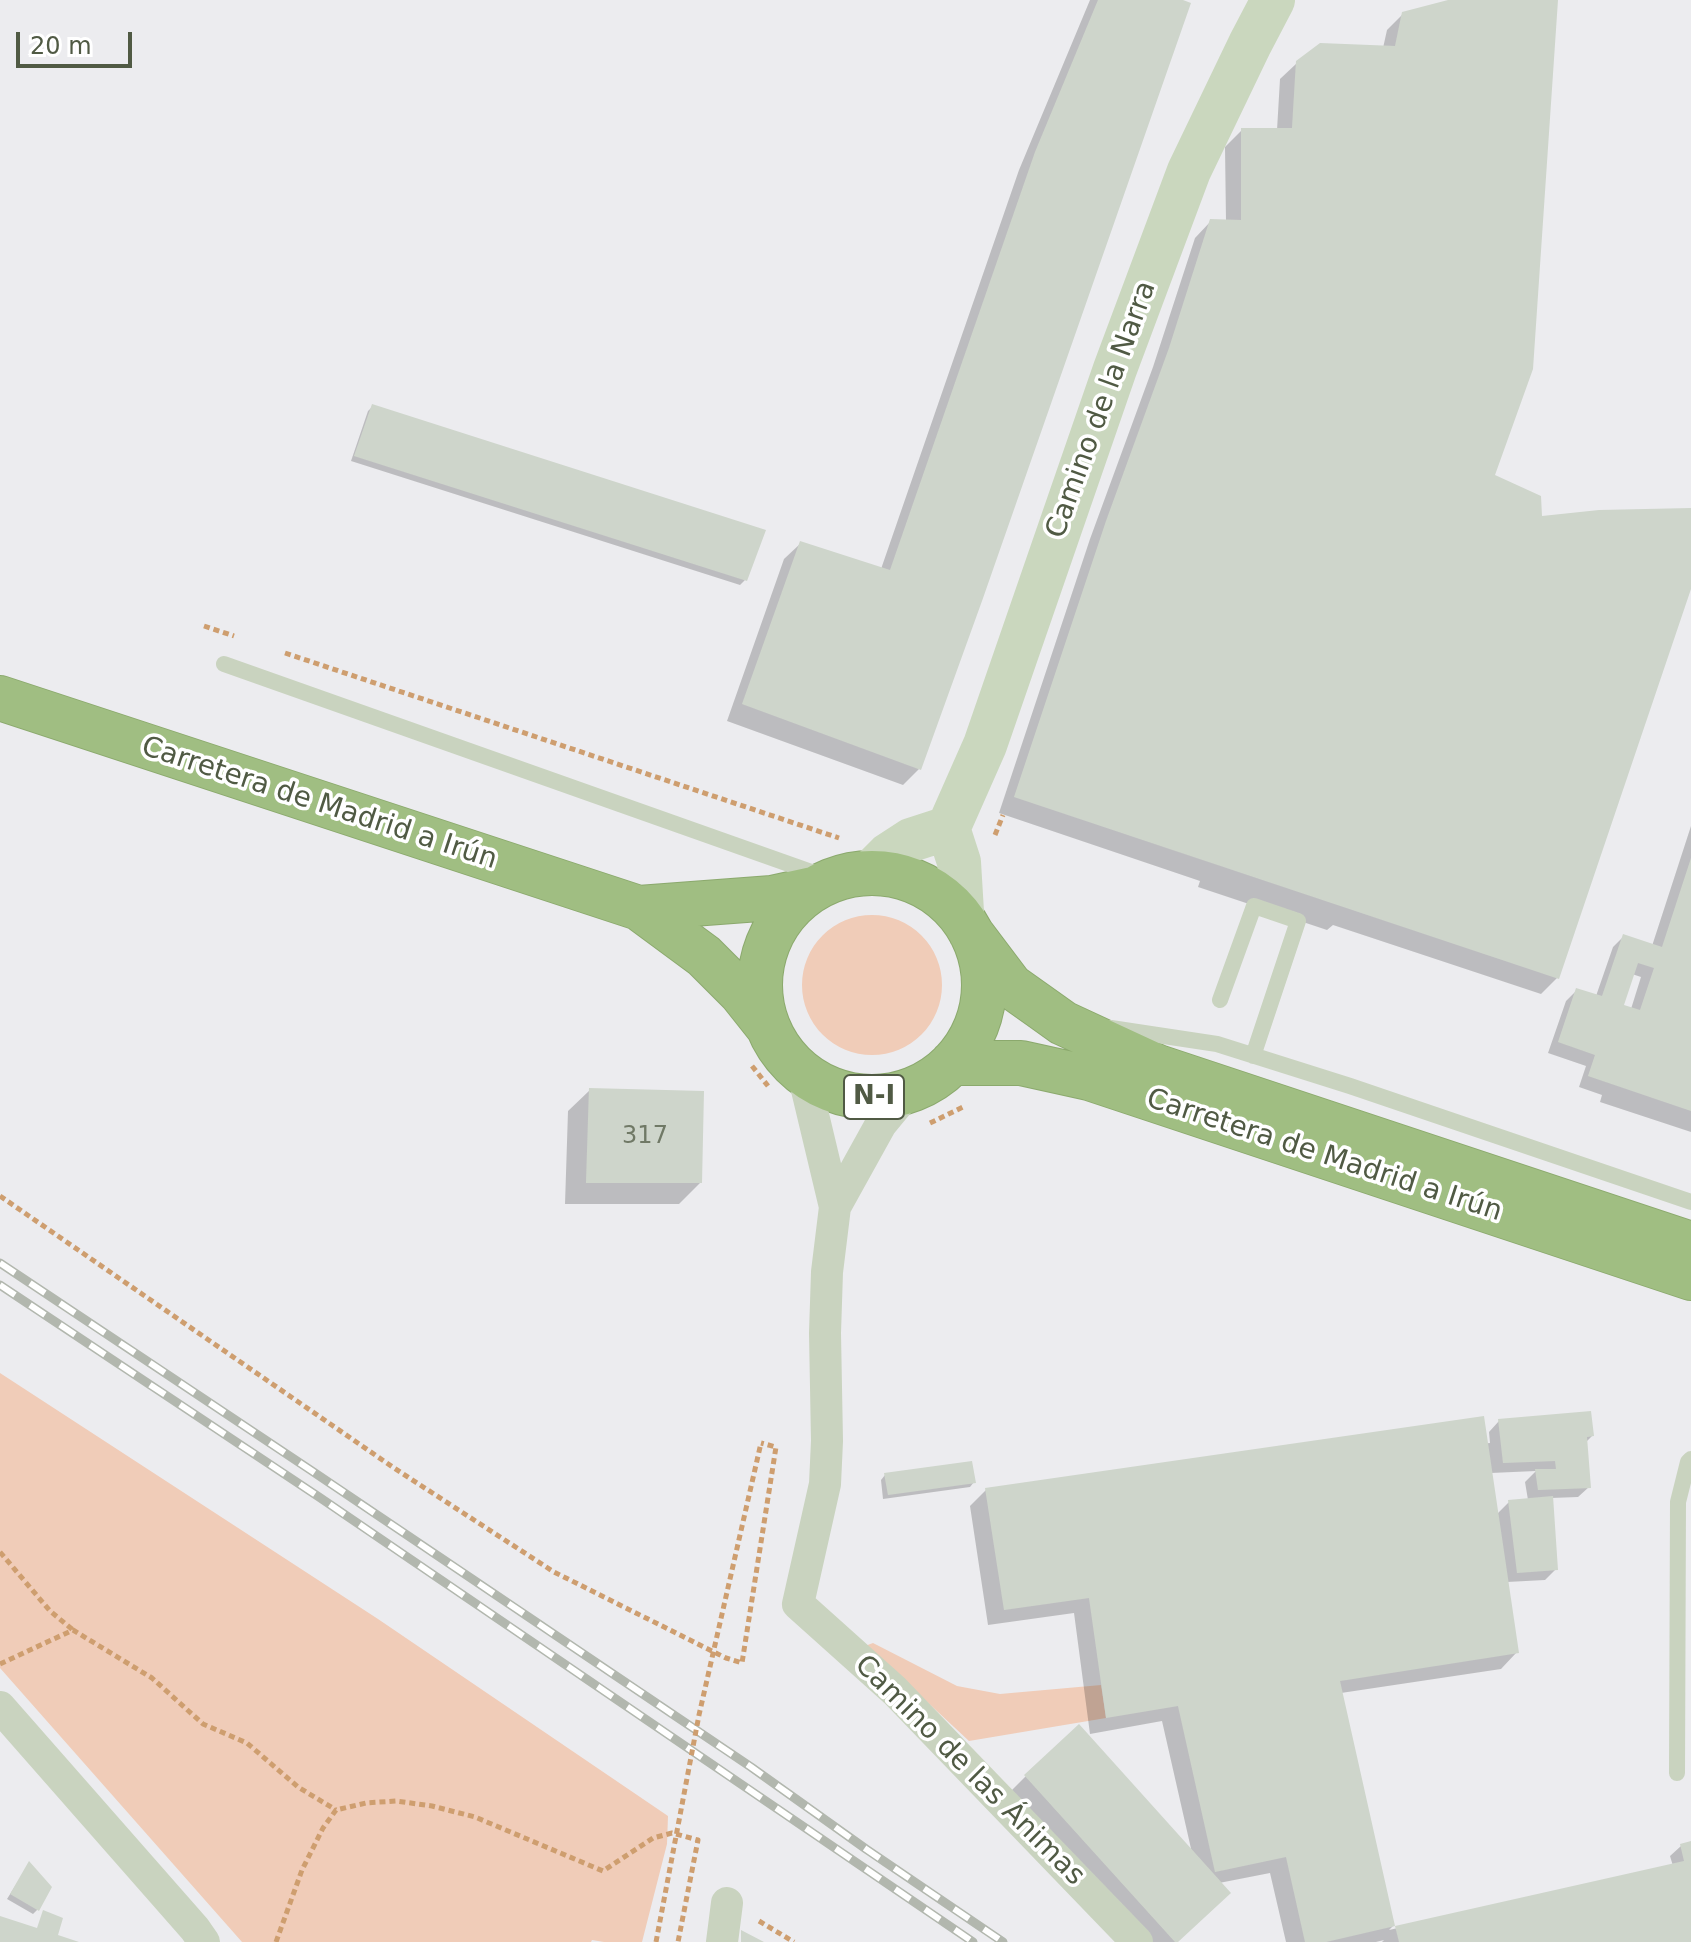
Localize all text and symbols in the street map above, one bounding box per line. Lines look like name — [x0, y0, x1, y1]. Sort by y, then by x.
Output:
scale bar — [20, 16, 136, 66]
text: 20 m — [30, 32, 92, 60]
street label: Camino de la Narra — [1040, 277, 1164, 543]
street label: Carretera de Madrid a Irún — [137, 731, 501, 877]
road number: N-I — [844, 1075, 904, 1119]
street label: Carretera de Madrid a Irún — [1142, 1083, 1506, 1229]
house number: 317 — [622, 1123, 668, 1151]
street label: Camino de las Ánimas — [847, 1649, 1091, 1893]

